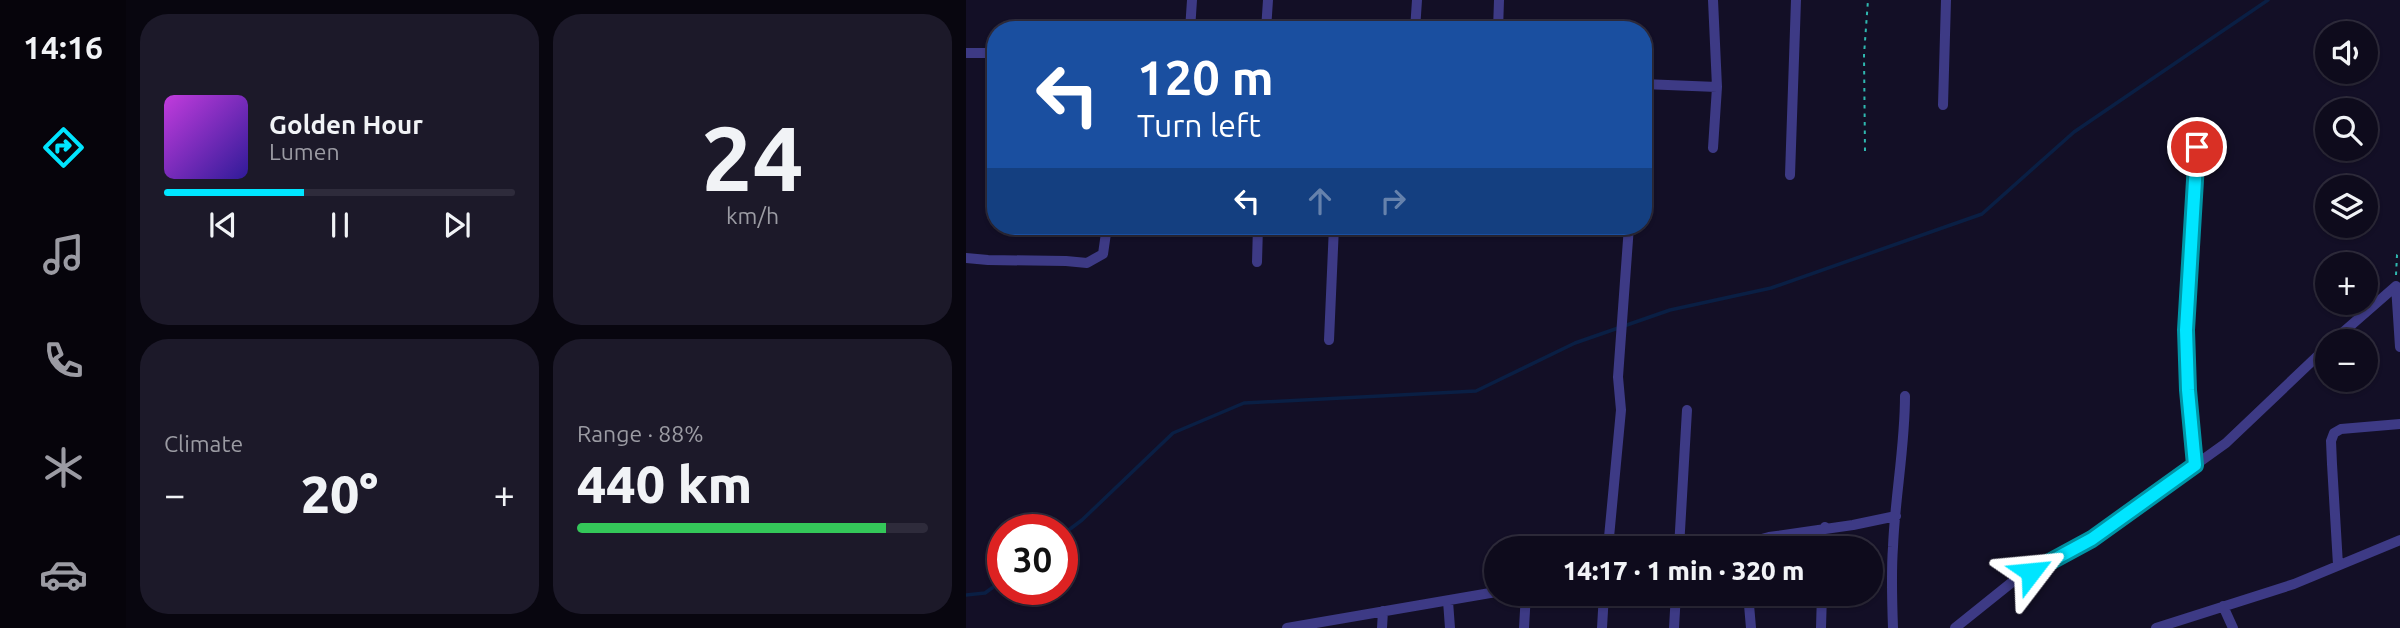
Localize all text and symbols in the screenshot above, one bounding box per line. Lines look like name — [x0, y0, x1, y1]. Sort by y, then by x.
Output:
map controls — [2315, 21, 2378, 392]
button: sound — [2315, 21, 2378, 84]
text: 14:16 — [23, 29, 103, 65]
icon: left — [1022, 49, 1113, 140]
text: 120 m — [1137, 49, 1274, 104]
button: search — [2315, 98, 2378, 161]
text: 24 — [701, 106, 804, 208]
text: Turn left — [1137, 107, 1261, 143]
text: Golden Hour — [269, 110, 423, 139]
pin — [2167, 117, 2227, 177]
icon: directions — [39, 123, 88, 172]
icon: arrive — [2178, 128, 2216, 166]
text: Lumen — [269, 139, 340, 164]
button: layers — [2315, 175, 2378, 238]
icon: left — [1228, 182, 1266, 220]
icon: ahead — [1301, 182, 1339, 220]
icon: right — [1374, 182, 1412, 220]
text: km/h — [726, 203, 779, 228]
icon: previous — [204, 206, 242, 244]
icon: pause — [321, 206, 359, 244]
icon: next — [438, 206, 476, 244]
icon: music — [39, 230, 88, 279]
button: + — [2315, 252, 2378, 315]
button: − — [2315, 329, 2378, 392]
icon: phone — [39, 336, 88, 385]
text: Range · 88% — [577, 421, 704, 446]
text: Climate — [164, 431, 243, 456]
icon: climate — [39, 443, 88, 492]
text: 440 km — [577, 455, 752, 513]
text: 20° — [301, 465, 378, 523]
text: − — [164, 473, 185, 515]
text: + — [494, 473, 515, 515]
speed limit sign: 30 — [987, 514, 1078, 605]
position arrow — [1994, 535, 2068, 609]
icon: car — [39, 550, 88, 599]
text: 14:17 · 1 min · 320 m — [1563, 556, 1804, 585]

